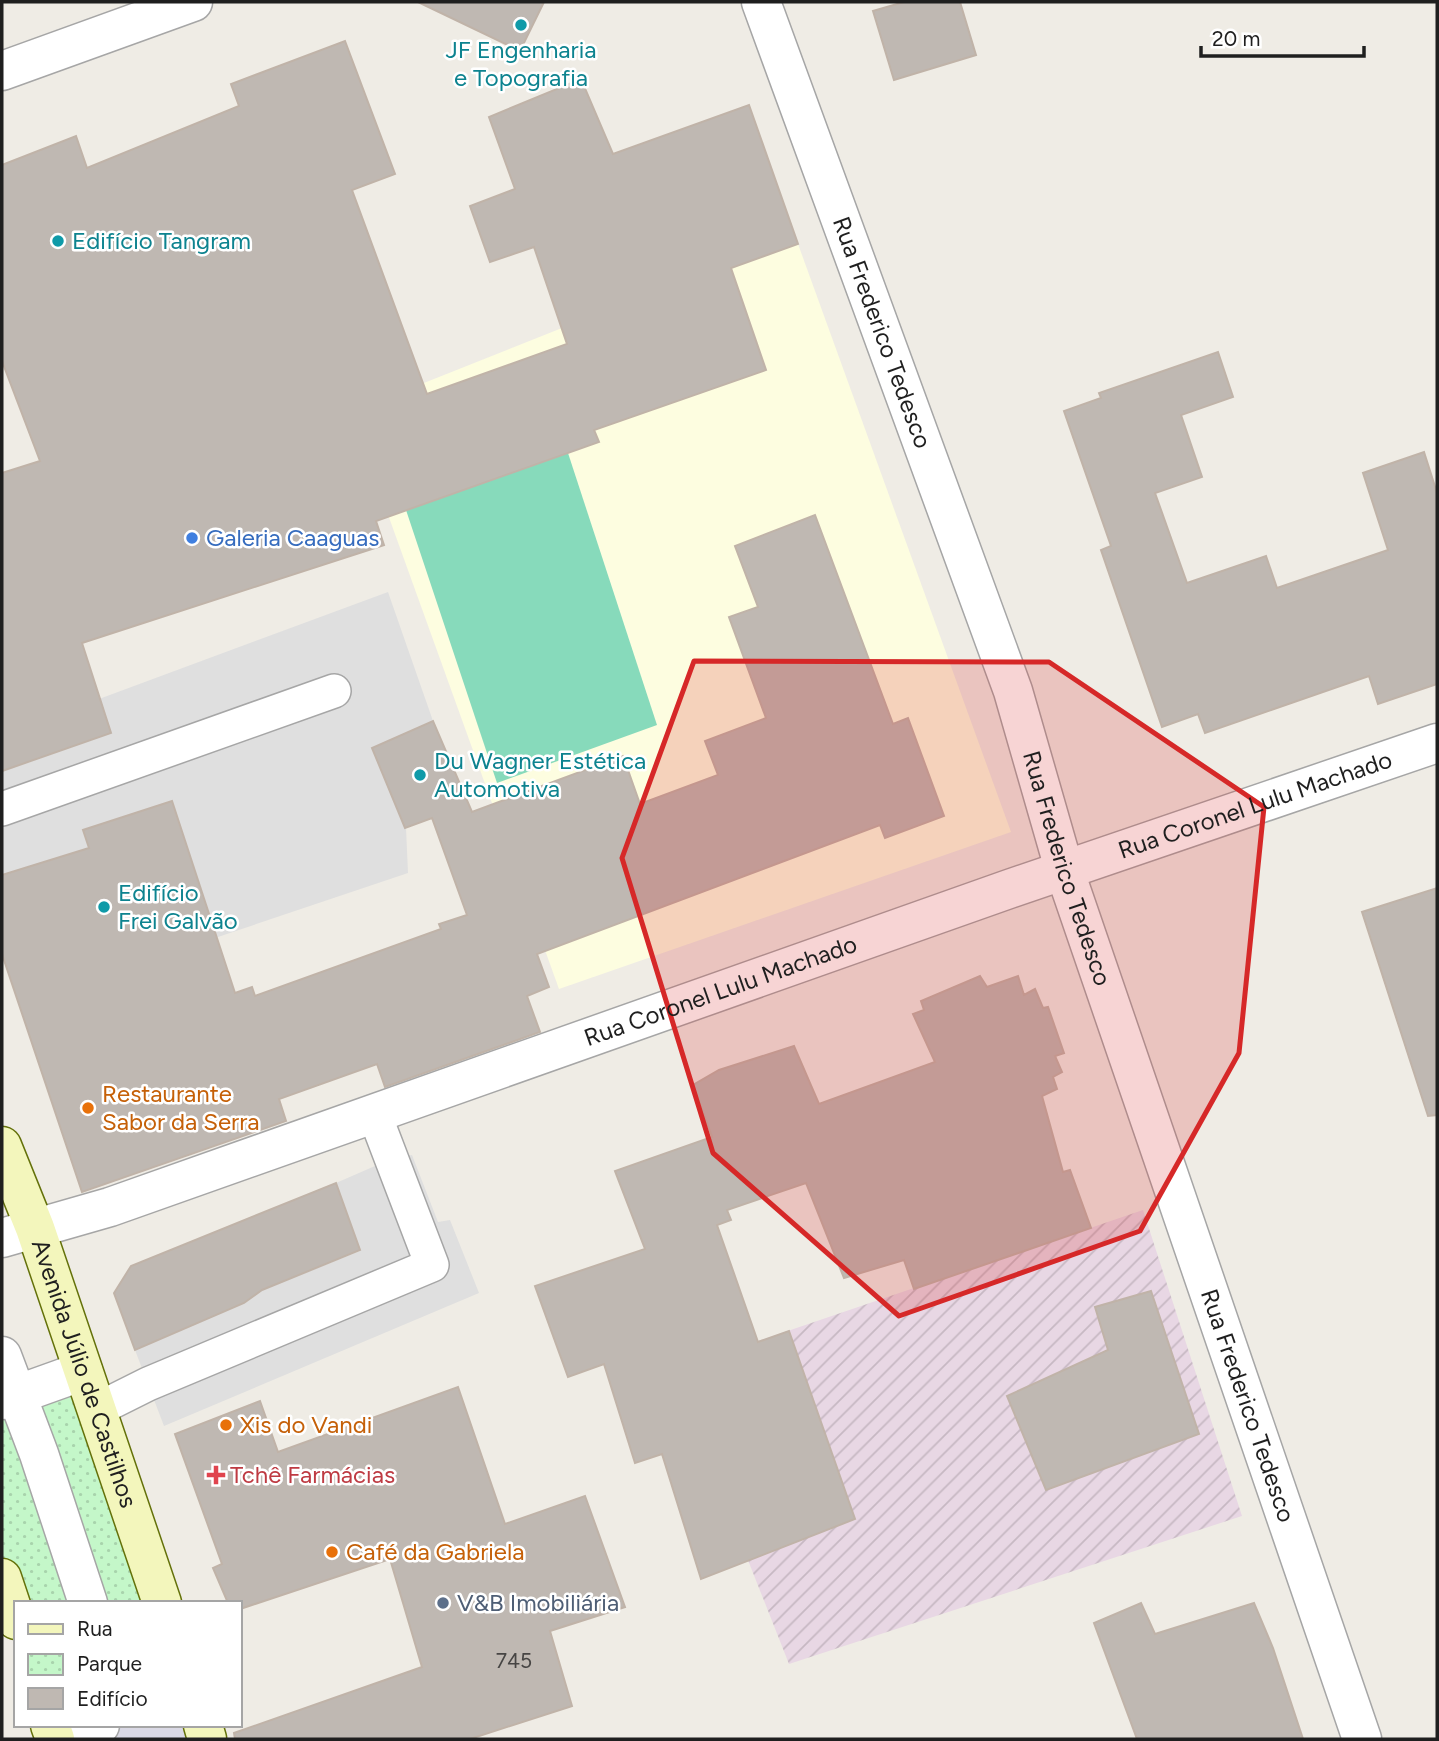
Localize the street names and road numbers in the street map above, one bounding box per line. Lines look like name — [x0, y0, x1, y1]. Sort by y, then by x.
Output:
street label: Rua Frederico Tedesco — [827, 213, 938, 452]
street label: Rua Coronel Lulu Machado — [1114, 744, 1396, 865]
street label: Rua Frederico Tedesco — [1017, 747, 1118, 989]
street label: Rua Coronel Lulu Machado — [580, 929, 861, 1052]
street label: Avenida Júlio de Castilhos — [26, 1235, 144, 1511]
street label: Rua Frederico Tedesco — [1195, 1285, 1302, 1526]

